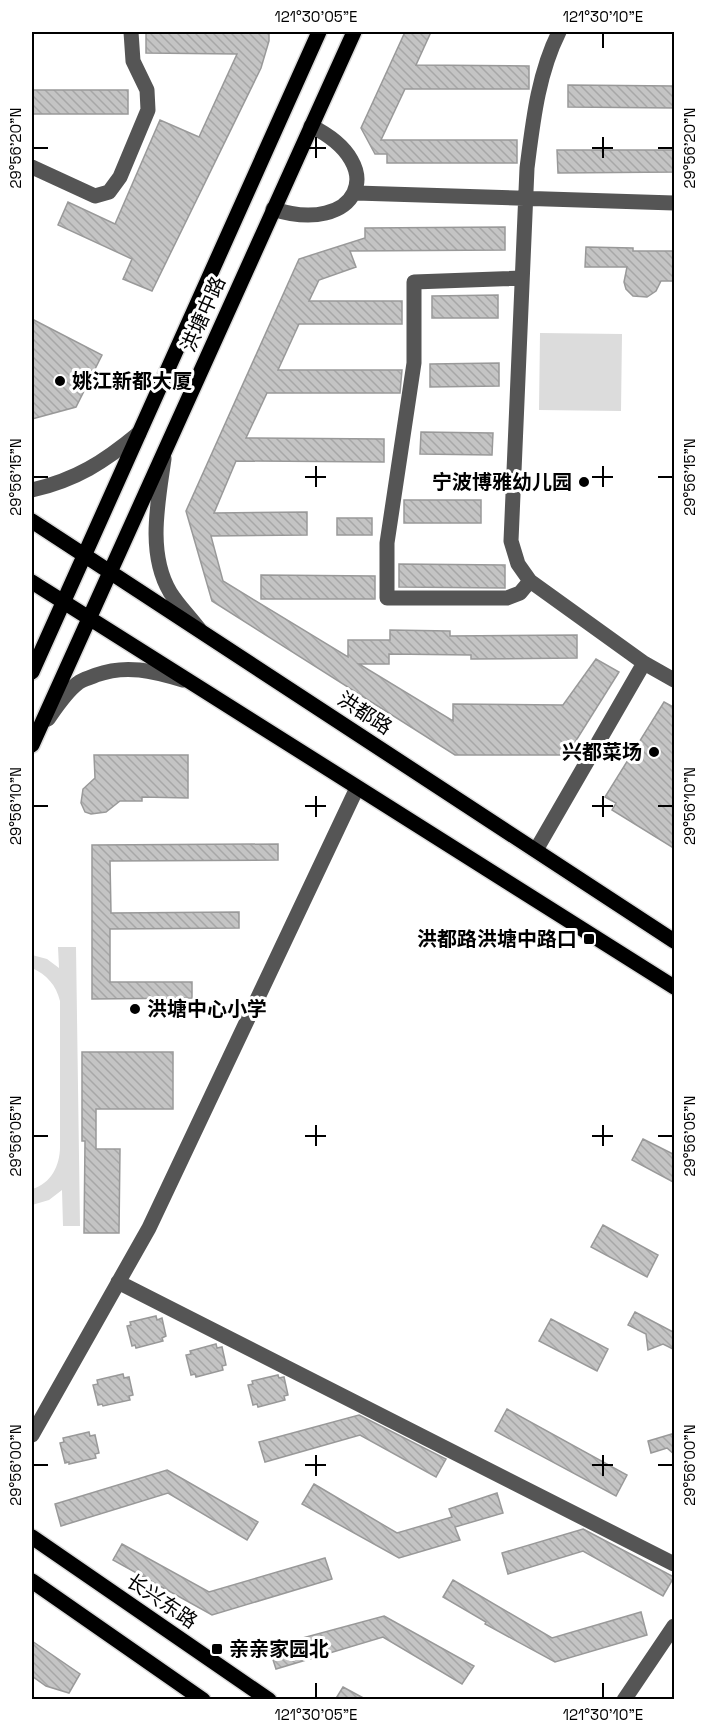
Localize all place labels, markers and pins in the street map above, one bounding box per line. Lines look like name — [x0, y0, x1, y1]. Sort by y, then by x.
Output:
place label: 姚江新都大厦 — [72, 368, 192, 394]
marker: 姚江新都大厦 — [53, 374, 67, 388]
place label: 宁波博雅幼儿园 — [432, 469, 572, 495]
marker: 宁波博雅幼儿园 — [577, 475, 591, 489]
place label: 兴都菜场 — [562, 739, 642, 765]
marker: 兴都菜场 — [647, 745, 661, 759]
place label: 洪都路洪塘中路口 — [417, 926, 577, 952]
marker: 洪都路洪塘中路口 — [582, 932, 596, 946]
place label: 洪塘中心小学 — [147, 996, 267, 1022]
marker: 洪塘中心小学 — [128, 1002, 142, 1016]
place label: 亲亲家园北 — [229, 1636, 329, 1662]
marker: 亲亲家园北 — [210, 1642, 224, 1656]

